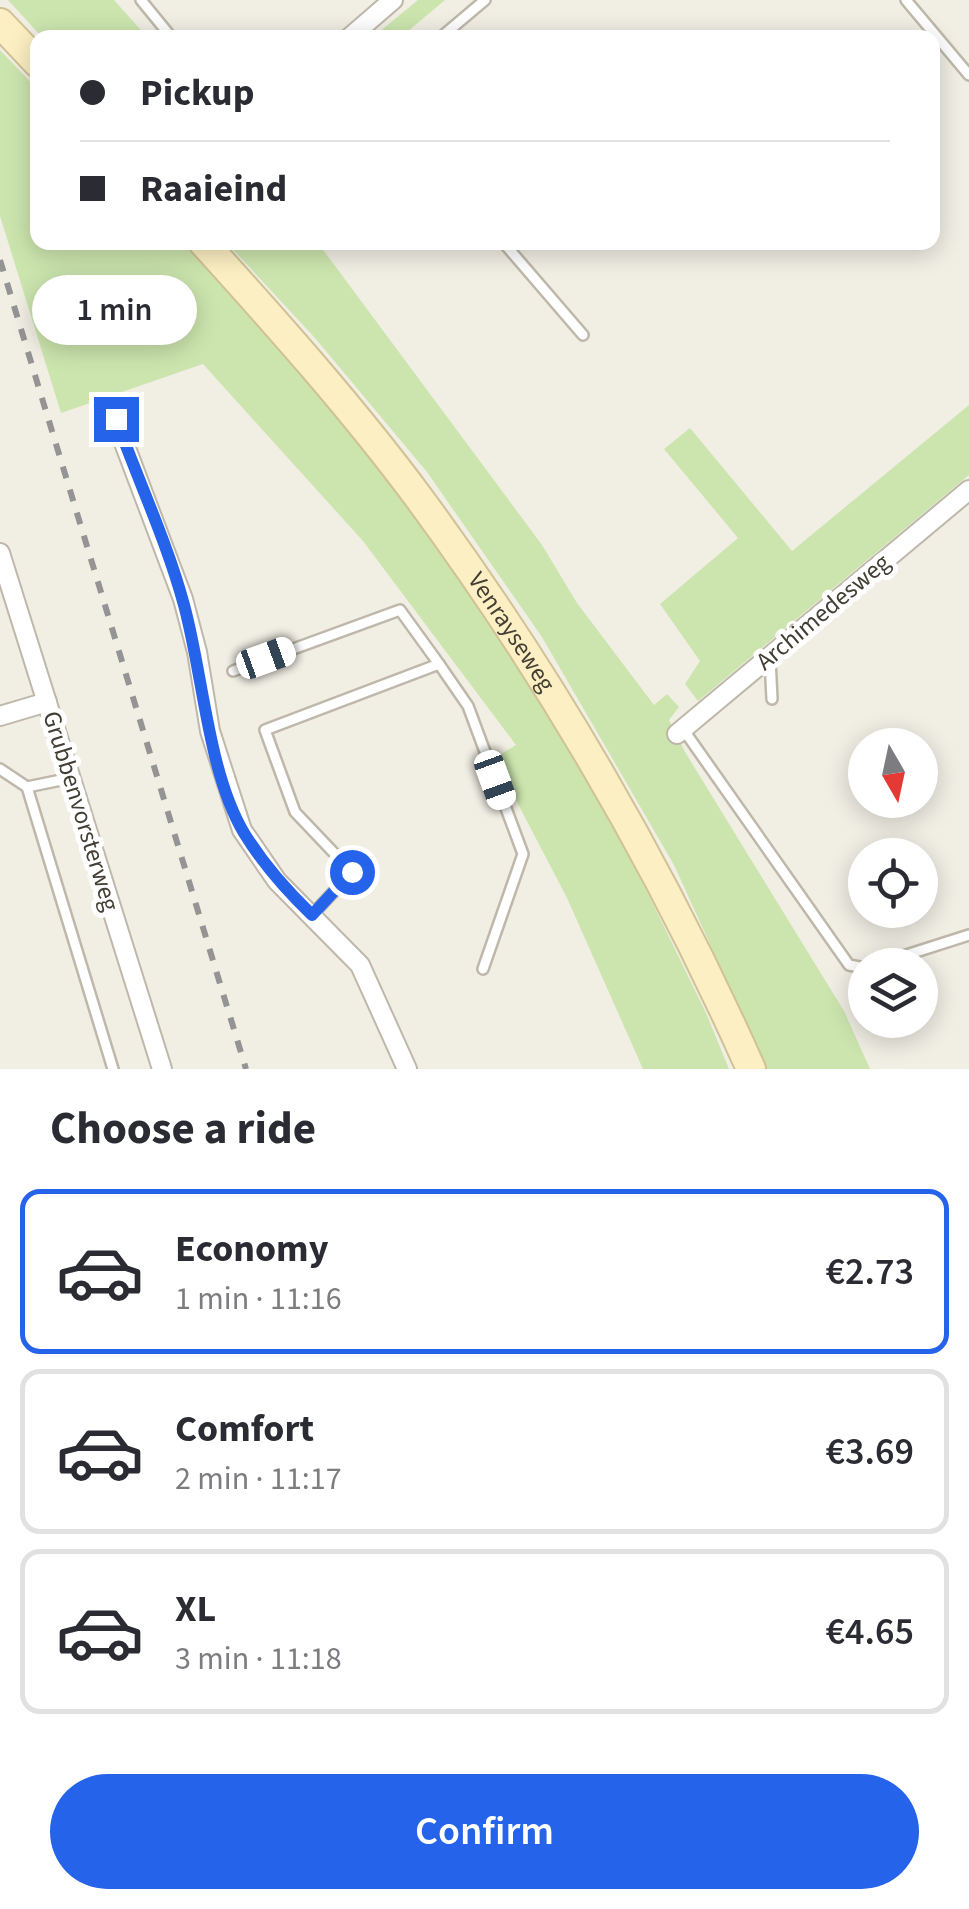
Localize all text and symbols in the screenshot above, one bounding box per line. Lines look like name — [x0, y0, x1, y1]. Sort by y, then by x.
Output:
text: Pickup — [140, 66, 254, 120]
text: Raaieind — [140, 162, 287, 216]
callout: 1 min — [34, 274, 198, 344]
text: 1 min — [76, 287, 153, 333]
route end — [94, 397, 139, 442]
street label: Archimedesweg — [748, 545, 898, 679]
street label: Venrayseweg — [459, 565, 564, 699]
car — [233, 634, 299, 682]
street label: Grubbenvorsterweg — [33, 707, 129, 916]
north arrow — [848, 728, 938, 818]
map controls — [848, 728, 938, 1038]
car — [471, 747, 519, 813]
button: locate — [848, 838, 938, 928]
route start — [330, 850, 375, 895]
button: layers — [848, 948, 938, 1038]
text: Choose a ride — [50, 1097, 316, 1161]
text: Economy — [175, 1222, 328, 1276]
icon: car — [55, 1227, 145, 1317]
text: €2.73 — [826, 1245, 914, 1299]
text: 1 min · 11:16 — [175, 1276, 342, 1322]
text: Comfort — [175, 1402, 314, 1456]
icon: car — [55, 1407, 145, 1497]
text: €3.69 — [826, 1425, 914, 1479]
text: 2 min · 11:17 — [175, 1456, 342, 1502]
text: XL — [175, 1582, 216, 1636]
icon: car — [55, 1587, 145, 1677]
text: €4.65 — [826, 1605, 914, 1659]
text: 3 min · 11:18 — [175, 1636, 342, 1682]
button: Confirm — [50, 1774, 919, 1889]

